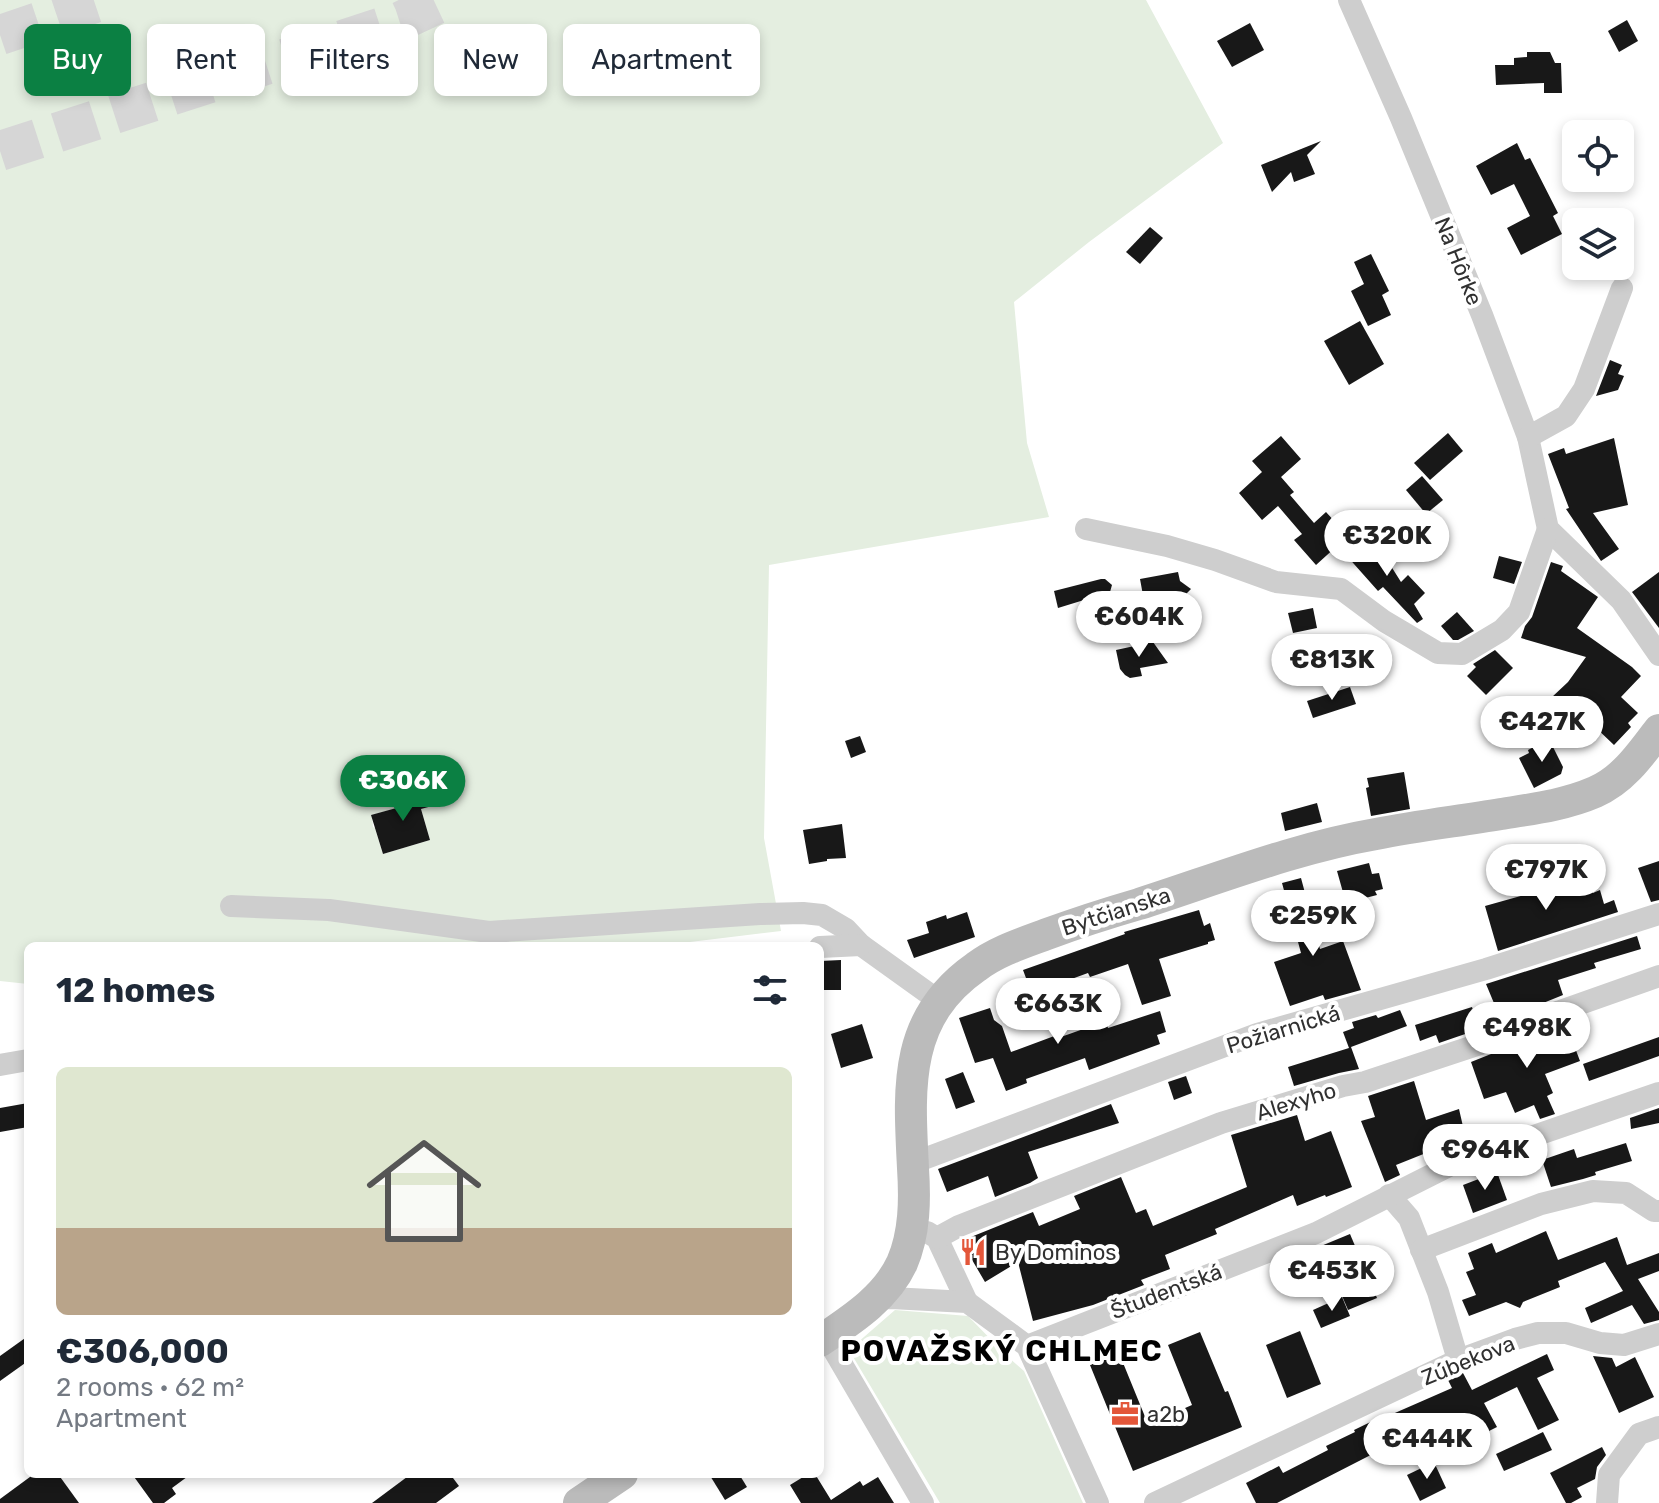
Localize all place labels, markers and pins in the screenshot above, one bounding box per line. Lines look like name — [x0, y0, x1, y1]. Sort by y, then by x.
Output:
pin: €320K — [1331, 510, 1443, 578]
pin: €604K — [1083, 591, 1195, 659]
pin: €813K — [1276, 634, 1388, 702]
pin: €427K — [1486, 696, 1598, 764]
pin: €306K — [347, 755, 459, 823]
pin: €797K — [1490, 844, 1602, 912]
pin: €259K — [1257, 890, 1369, 958]
pin: €663K — [1002, 978, 1114, 1046]
pin: €498K — [1471, 1002, 1583, 1070]
pin: €964K — [1429, 1124, 1541, 1192]
restaurant icon: By Dominos — [958, 1237, 988, 1267]
place label: By Dominos — [995, 1239, 1117, 1266]
pin: €453K — [1276, 1245, 1388, 1313]
office icon: a2b — [1110, 1399, 1140, 1429]
place label: a2b — [1147, 1401, 1185, 1428]
pin: €444K — [1371, 1413, 1483, 1481]

